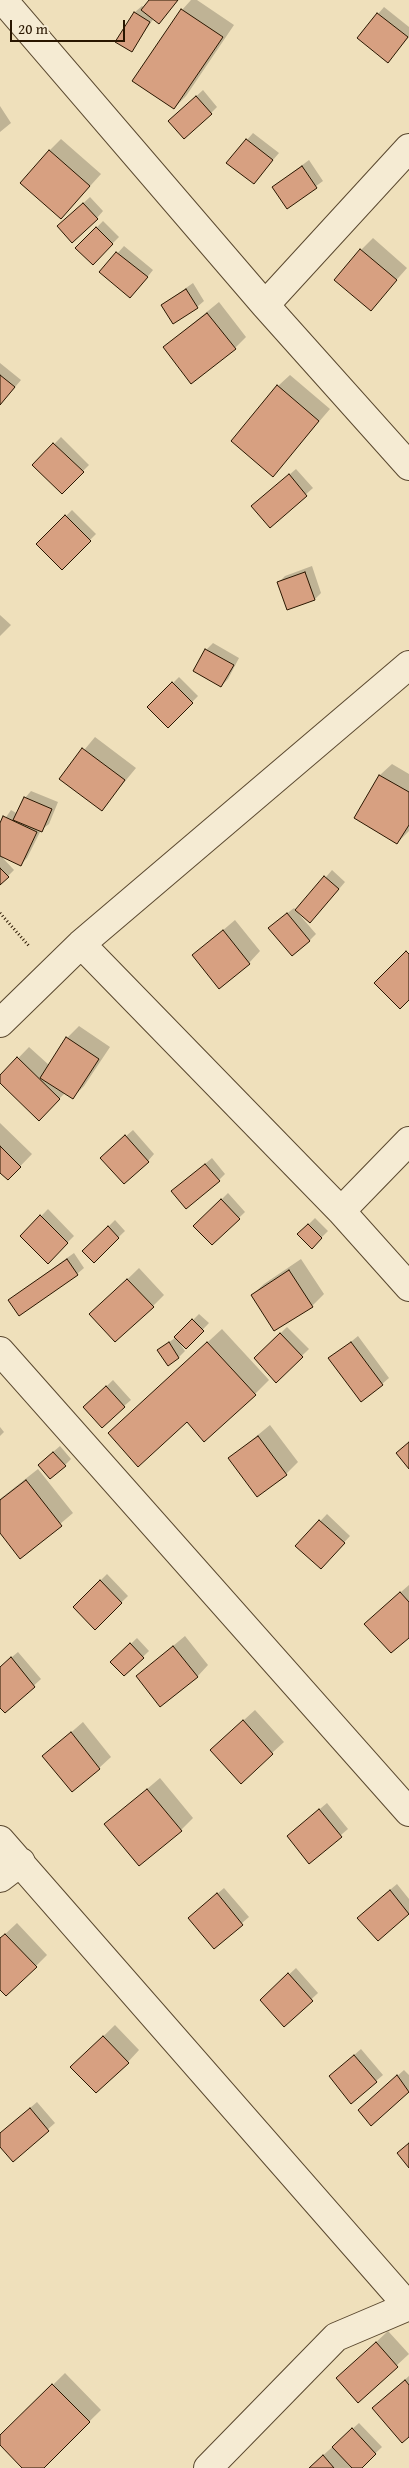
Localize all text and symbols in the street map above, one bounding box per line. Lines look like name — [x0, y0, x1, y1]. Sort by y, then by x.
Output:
scale bar — [12, 10, 128, 42]
text: 20 m — [18, 18, 48, 39]

